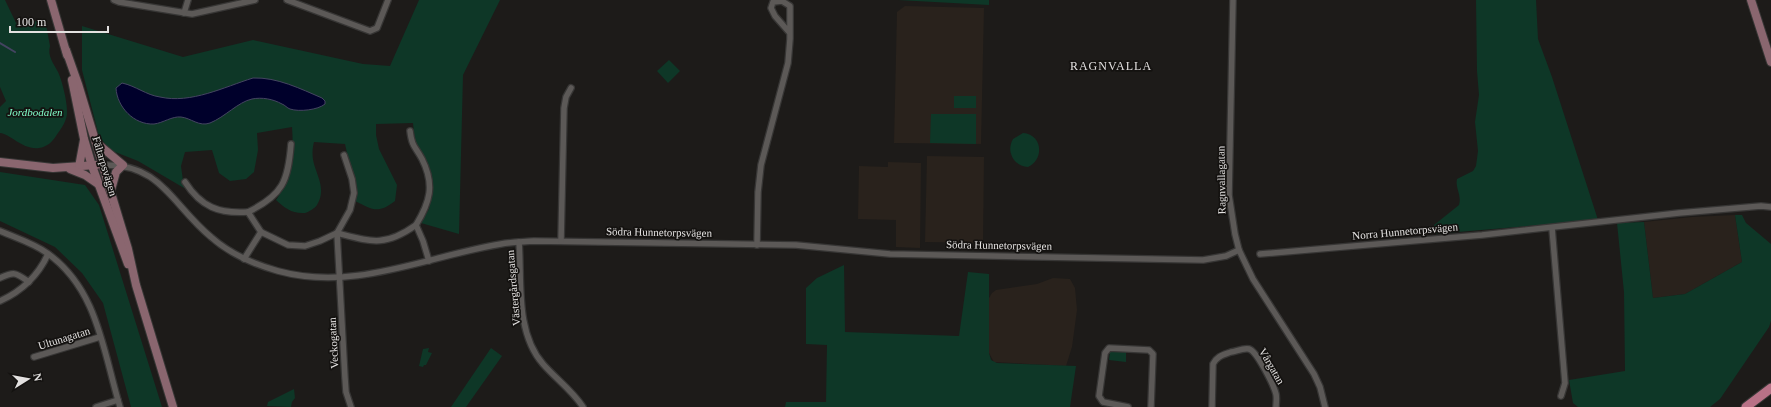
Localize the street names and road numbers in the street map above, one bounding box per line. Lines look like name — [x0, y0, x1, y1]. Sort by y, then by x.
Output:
street label: Fältarpsvägen — [90, 135, 120, 198]
street label: Ragnvallagatan — [1214, 145, 1228, 214]
street label: Norra Hunnetorpsvägen — [1352, 220, 1459, 242]
street label: Södra Hunnetorpsvägen — [606, 225, 713, 239]
street label: Södra Hunnetorpsvägen — [946, 238, 1053, 252]
street label: Västergårdsgatan — [504, 249, 522, 326]
street label: Veckogatan — [326, 317, 340, 369]
street label: Ultunagatan — [37, 324, 92, 352]
street label: Vårgatan — [1257, 346, 1287, 387]

